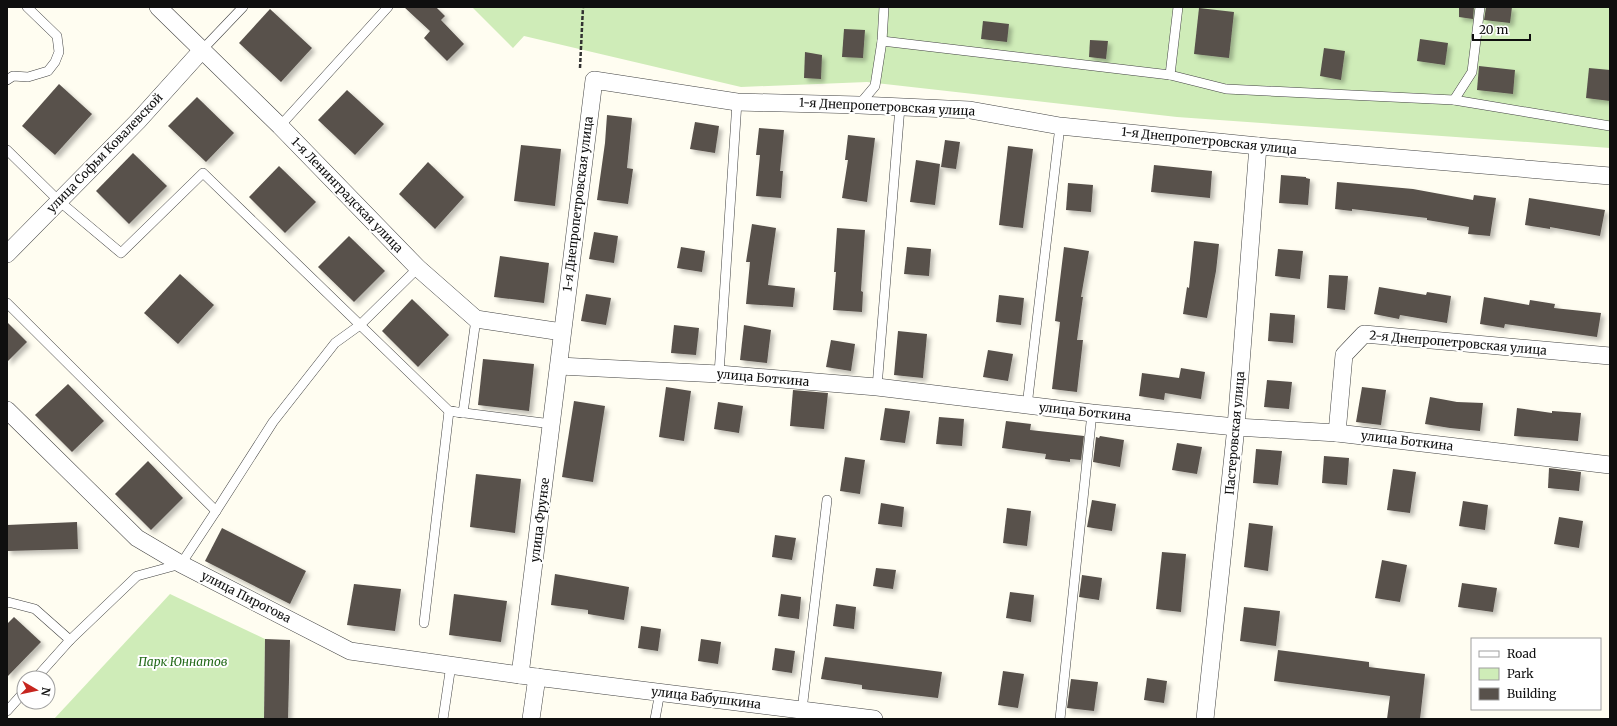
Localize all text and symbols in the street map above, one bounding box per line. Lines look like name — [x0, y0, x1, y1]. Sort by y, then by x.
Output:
scale bar — [1473, 16, 1530, 42]
text: 20 m — [1479, 22, 1508, 37]
street label: улица Софьи Ковалевской — [43, 90, 166, 216]
street label: 1-я Днепропетровская улица — [799, 94, 976, 119]
street label: 1-я Днепропетровская улица — [559, 115, 596, 292]
street label: 1-я Днепропетровская улица — [1121, 124, 1298, 157]
street label: 1-я Ленинградская улица — [288, 134, 407, 256]
street label: 2-я Днепропетровская улица — [1369, 327, 1548, 358]
street label: улица Боткина — [716, 366, 810, 389]
street label: Пастеровская улица — [1222, 370, 1247, 495]
street label: улица Боткина — [1038, 399, 1133, 424]
street label: улица Боткина — [1360, 427, 1455, 454]
street label: улица Фрунзе — [527, 477, 552, 563]
street label: улица Пирогова — [199, 567, 294, 626]
legend — [1471, 638, 1601, 710]
text: Road — [1507, 646, 1536, 661]
park label: Парк Юннатов — [138, 654, 228, 669]
text: Park — [1507, 666, 1534, 681]
north arrow — [16, 670, 56, 710]
street label: улица Бабушкина — [650, 683, 762, 712]
text: N — [38, 686, 53, 697]
text: Building — [1507, 686, 1557, 701]

